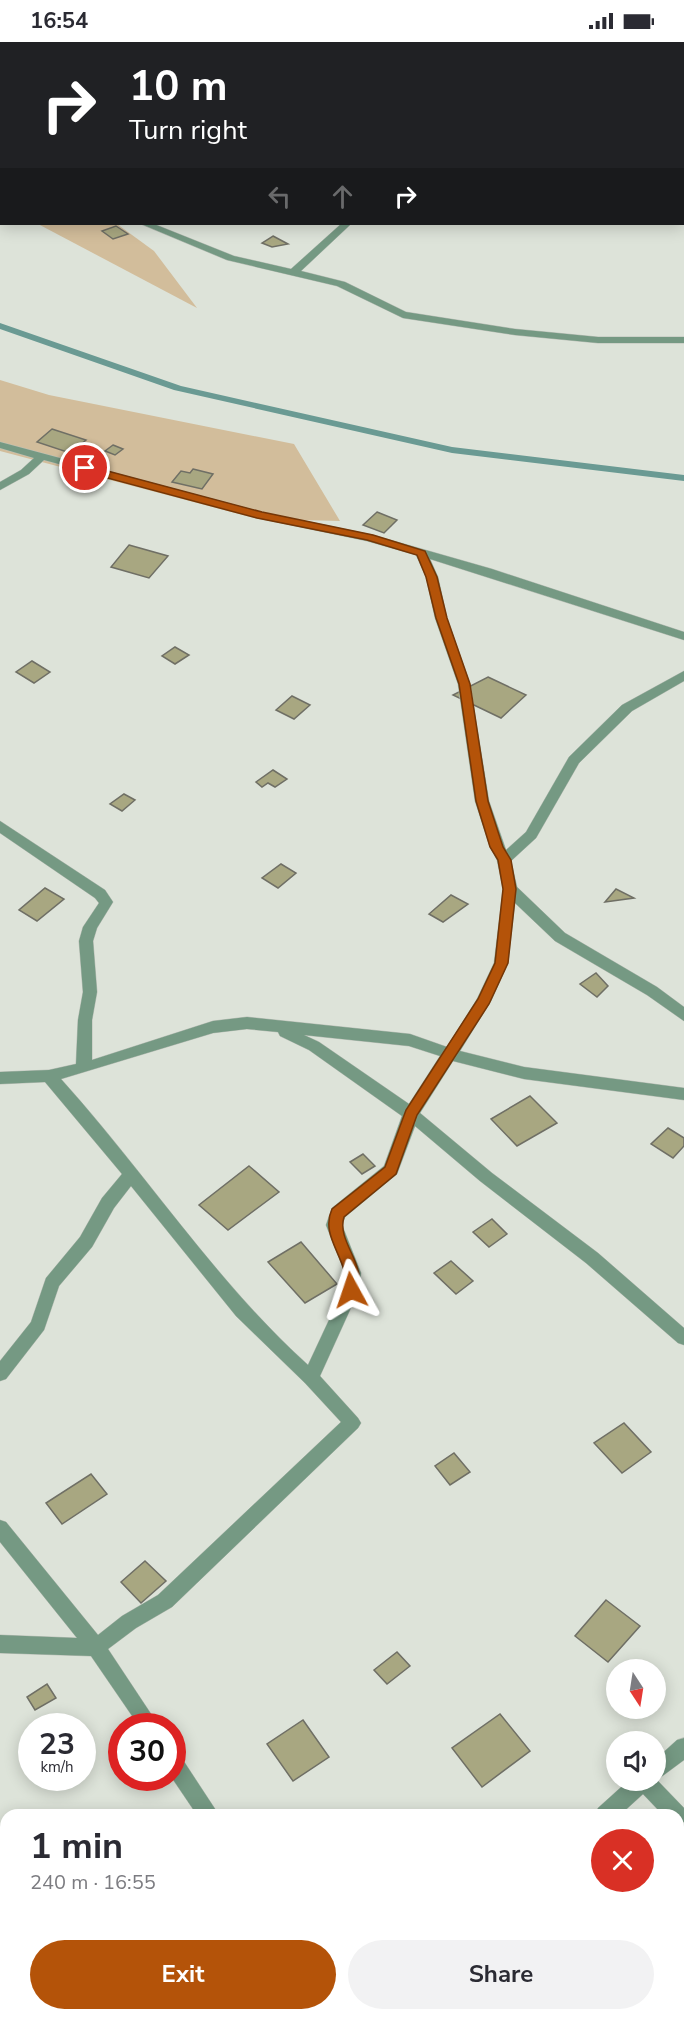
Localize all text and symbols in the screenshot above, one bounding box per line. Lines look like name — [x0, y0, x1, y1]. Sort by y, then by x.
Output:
text: 16:54 — [30, 6, 88, 36]
text: 10 m — [129, 58, 228, 115]
icon: right — [30, 66, 108, 144]
text: Turn right — [129, 112, 247, 149]
icon: left — [263, 180, 296, 213]
icon: ahead — [326, 180, 359, 213]
icon: right — [389, 180, 422, 213]
pin — [59, 442, 110, 493]
icon: arrive — [68, 451, 101, 484]
position arrow — [319, 1258, 383, 1322]
north arrow — [606, 1659, 666, 1719]
map controls — [606, 1659, 666, 1791]
speed limit sign: 30 — [108, 1713, 186, 1791]
text: 23 — [39, 1724, 75, 1765]
button: sound — [606, 1731, 666, 1791]
text: km/h — [40, 1757, 74, 1777]
text: 1 min — [30, 1822, 123, 1871]
button: close — [591, 1829, 654, 1892]
text: 240 m · 16:55 — [30, 1869, 156, 1896]
button: Exit — [30, 1940, 336, 2009]
button: Share — [348, 1940, 654, 2009]

